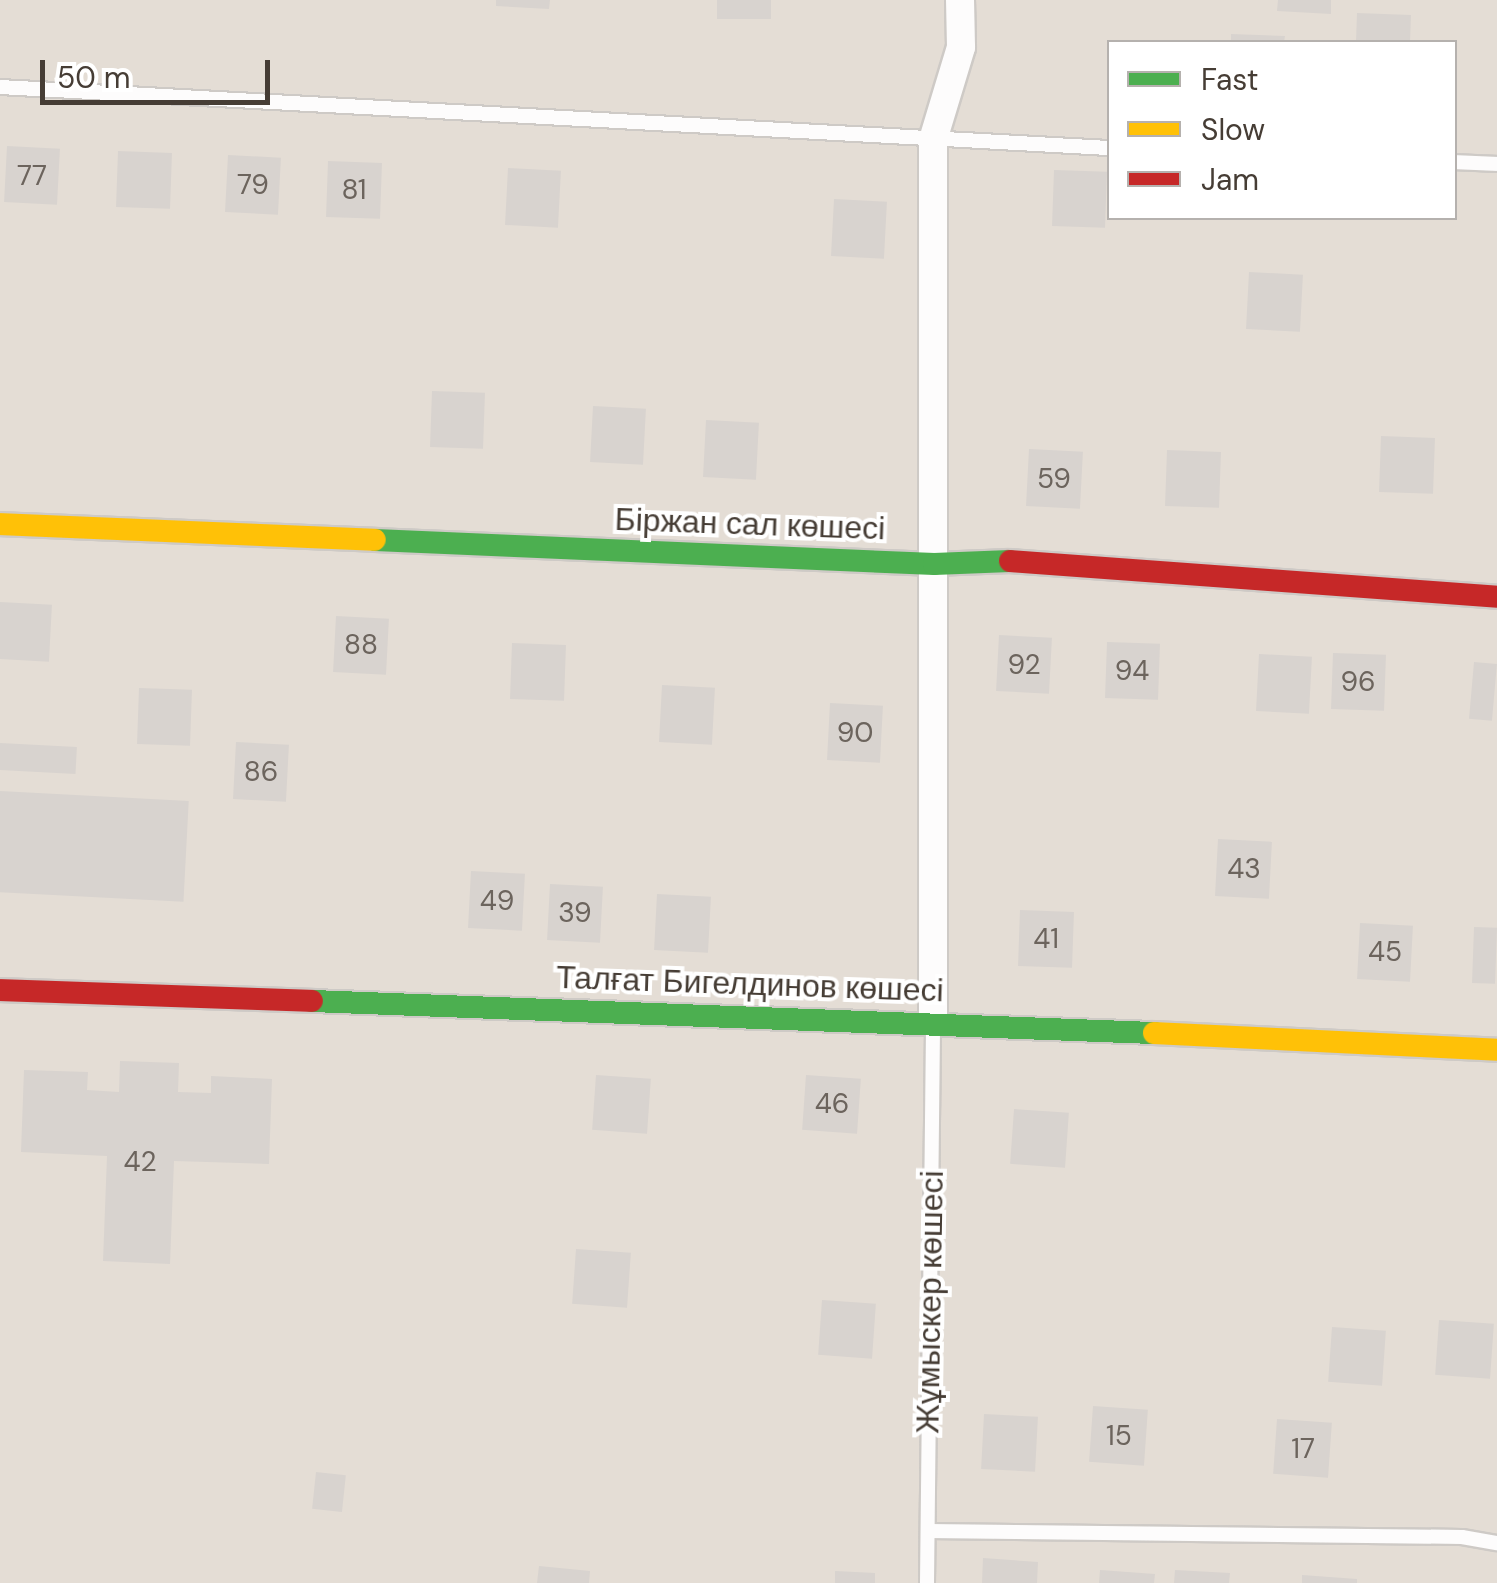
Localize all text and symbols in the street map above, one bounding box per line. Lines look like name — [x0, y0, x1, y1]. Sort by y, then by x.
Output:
scale bar — [45, 40, 275, 102]
legend — [1107, 40, 1457, 220]
text: 50 m — [57, 58, 131, 97]
text: Fast — [1201, 60, 1259, 99]
text: Slow — [1201, 110, 1265, 149]
house number: 77 — [17, 159, 47, 193]
text: Jam — [1201, 160, 1259, 199]
house number: 79 — [237, 168, 269, 202]
house number: 81 — [341, 173, 367, 207]
house number: 59 — [1037, 462, 1071, 496]
street label: Біржан сал көшесі — [614, 500, 886, 548]
house number: 88 — [344, 628, 378, 662]
house number: 92 — [1007, 648, 1041, 682]
house number: 94 — [1115, 654, 1149, 688]
house number: 96 — [1340, 665, 1376, 699]
house number: 90 — [837, 716, 873, 750]
house number: 86 — [244, 755, 278, 789]
house number: 43 — [1227, 852, 1261, 886]
house number: 49 — [480, 884, 514, 918]
house number: 39 — [558, 896, 592, 930]
house number: 41 — [1033, 922, 1059, 956]
house number: 45 — [1368, 935, 1402, 969]
street label: Талғат Бигелдинов көшесі — [556, 958, 944, 1010]
house number: 46 — [815, 1087, 849, 1121]
house number: 42 — [123, 1145, 157, 1179]
street label: Жұмыскер көшесі — [909, 1170, 951, 1434]
house number: 15 — [1106, 1419, 1132, 1453]
house number: 17 — [1291, 1432, 1315, 1466]

